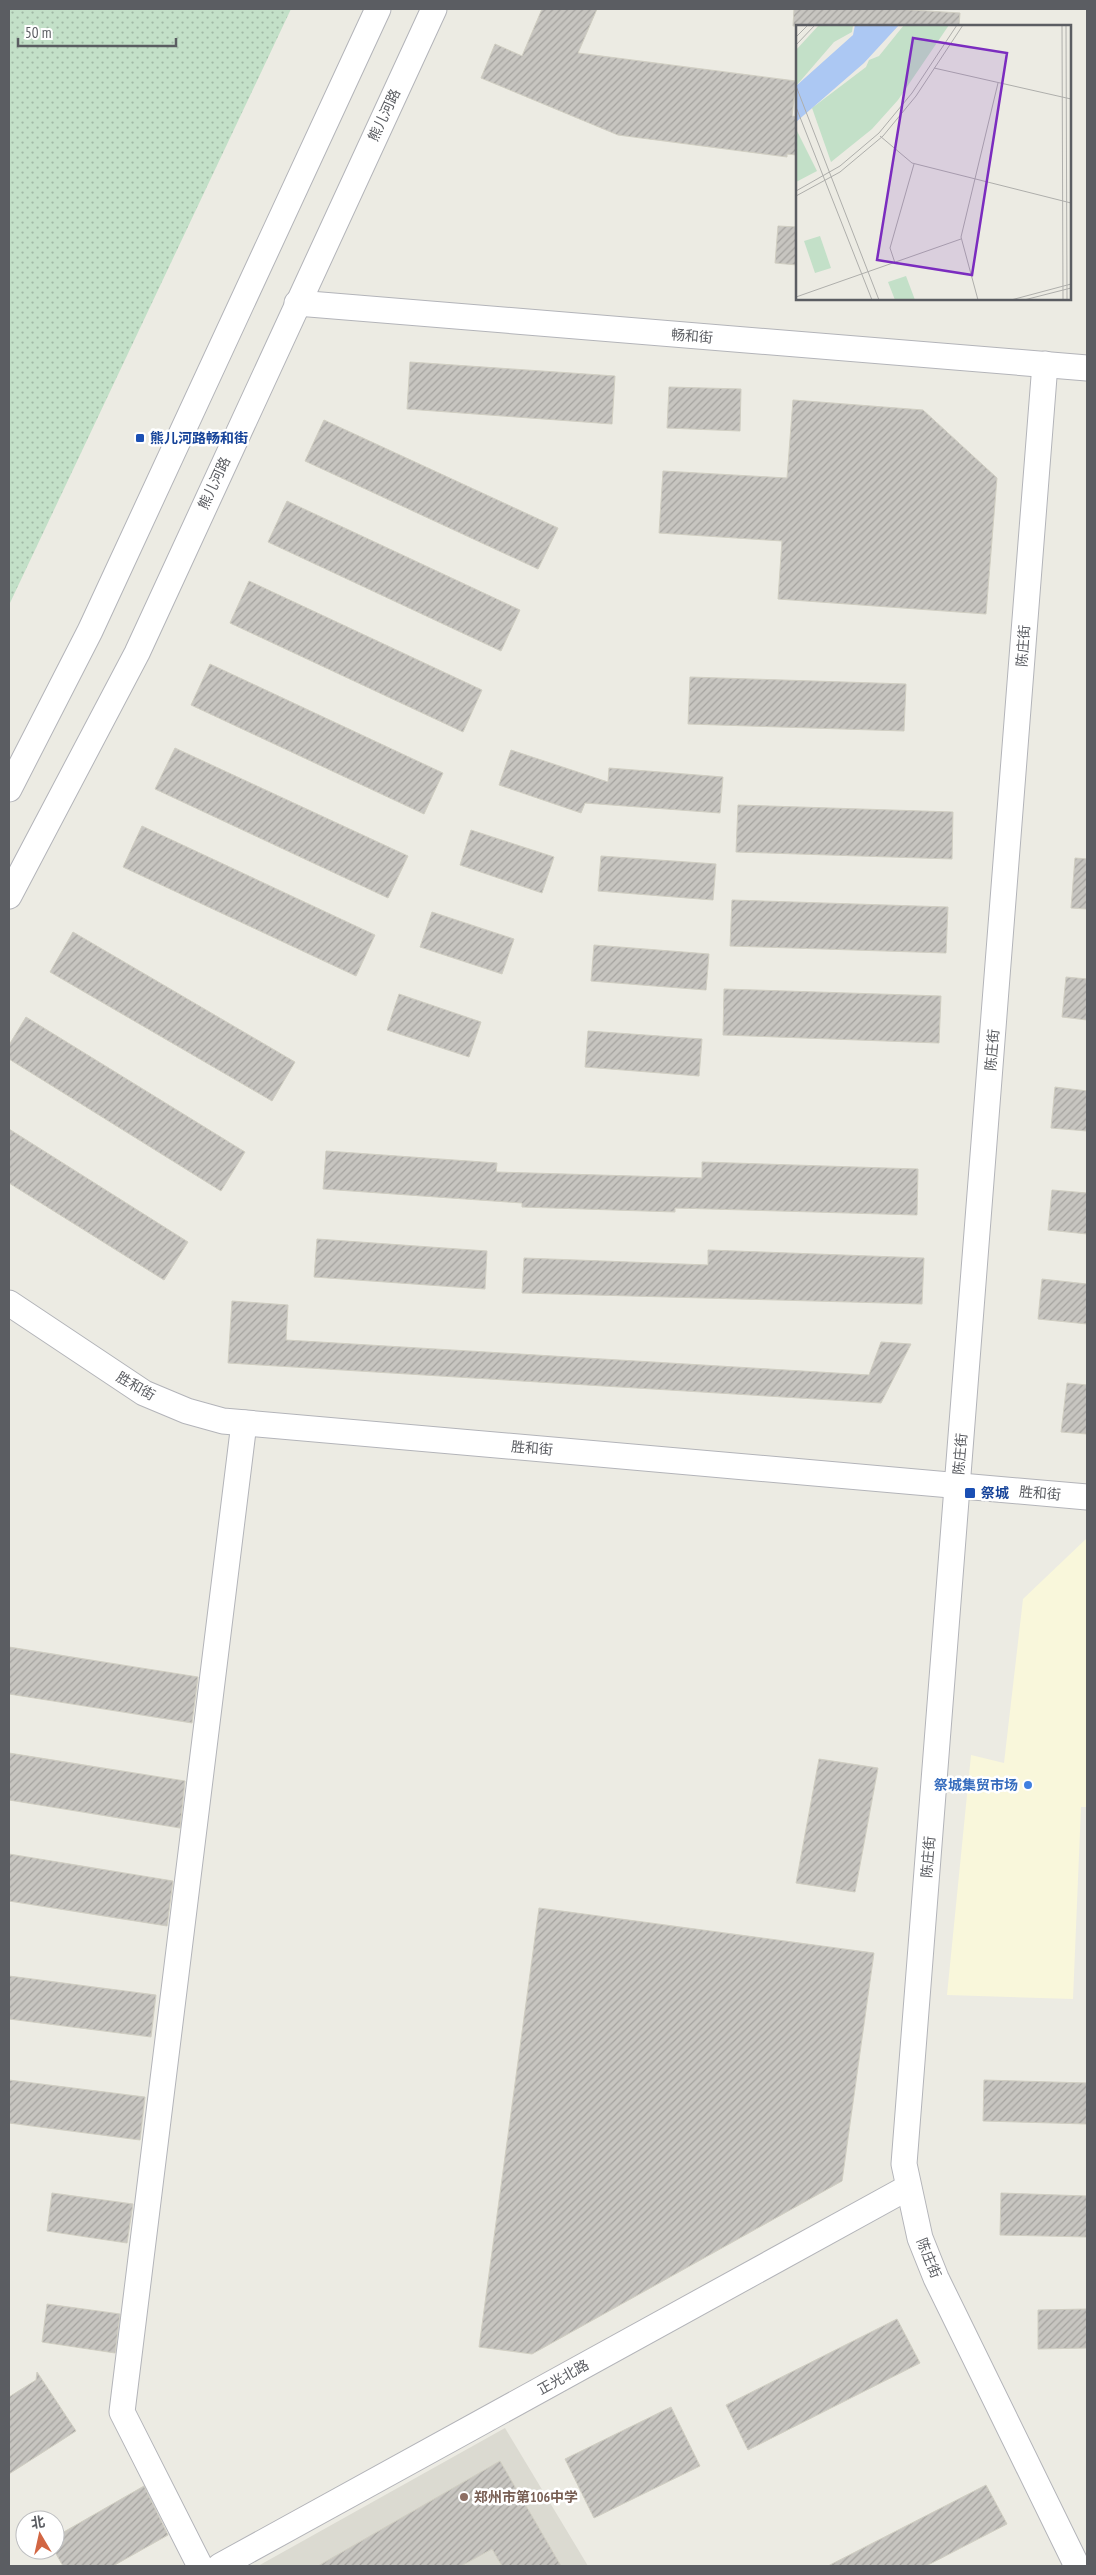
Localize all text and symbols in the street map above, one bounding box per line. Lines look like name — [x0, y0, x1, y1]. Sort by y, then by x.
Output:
scale bar — [18, 15, 175, 47]
text: 50 m — [25, 23, 51, 42]
inset map — [796, 25, 1071, 300]
street label: 熊儿河路 — [364, 86, 404, 144]
street label: 畅和街 — [670, 325, 714, 347]
place label: 熊儿河路畅和街 — [150, 429, 248, 447]
marker: 熊儿河路畅和街 — [134, 432, 146, 444]
street label: 熊儿河路 — [194, 454, 234, 512]
street label: 陈庄街 — [1013, 624, 1033, 668]
street label: 陈庄街 — [981, 1028, 1003, 1072]
street label: 胜和街 — [113, 1368, 159, 1404]
street label: 陈庄街 — [949, 1432, 971, 1476]
street label: 胜和街 — [510, 1437, 554, 1459]
street label: 胜和街 — [1018, 1482, 1062, 1504]
place label: 祭城 — [981, 1484, 1009, 1502]
marker: 祭城 — [963, 1486, 977, 1500]
place label: 祭城集贸市场 — [934, 1776, 1018, 1794]
marker: 祭城集贸市场 — [1022, 1779, 1034, 1791]
street label: 陈庄街 — [917, 1835, 939, 1879]
street label: 陈庄街 — [913, 2235, 945, 2281]
street label: 正光北路 — [534, 2356, 592, 2398]
place label: 郑州市第106中学 — [474, 2488, 578, 2506]
marker: 郑州市第106中学 — [458, 2491, 470, 2503]
north arrow — [15, 2510, 65, 2560]
text: 北 — [30, 2512, 46, 2532]

